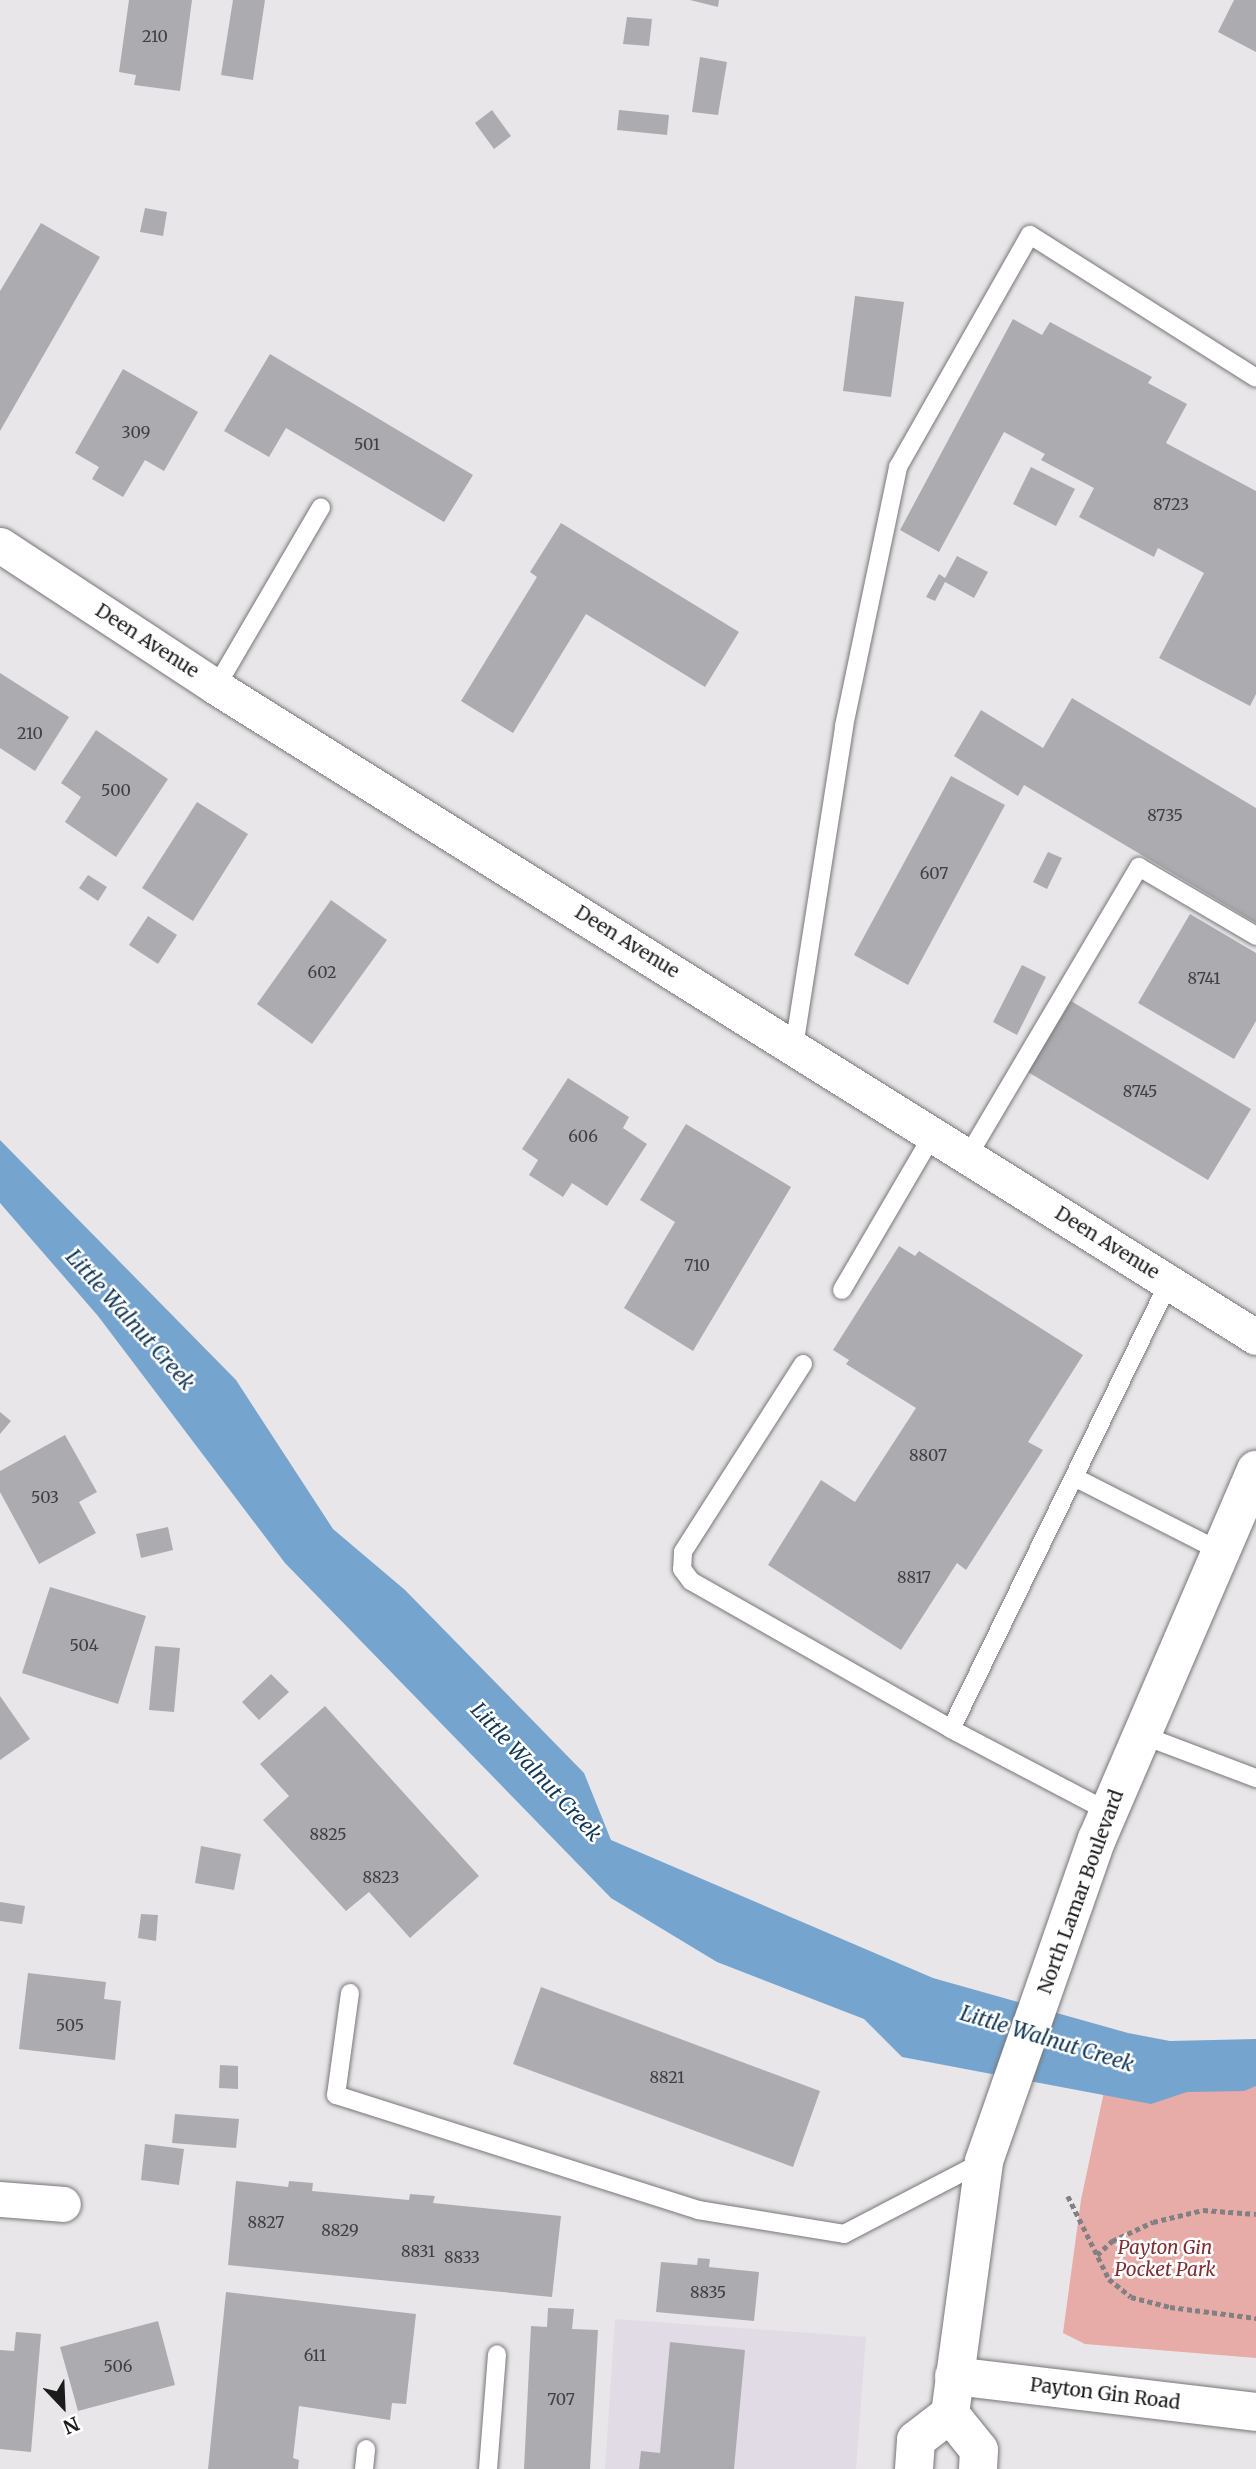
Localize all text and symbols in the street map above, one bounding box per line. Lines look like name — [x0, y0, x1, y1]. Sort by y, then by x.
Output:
house number: 210 — [142, 26, 168, 46]
house number: 309 — [122, 422, 150, 442]
house number: 501 — [354, 434, 380, 454]
house number: 8723 — [1153, 494, 1189, 514]
street label: Deen Avenue — [91, 599, 203, 683]
house number: 210 — [17, 723, 43, 743]
house number: 500 — [101, 780, 131, 800]
house number: 8735 — [1147, 805, 1183, 825]
house number: 607 — [920, 863, 948, 883]
street label: Deen Avenue — [571, 901, 683, 983]
house number: 602 — [308, 962, 336, 982]
house number: 8741 — [1188, 968, 1220, 988]
house number: 8745 — [1123, 1081, 1157, 1101]
house number: 606 — [568, 1126, 598, 1146]
street label: Deen Avenue — [1051, 1202, 1163, 1284]
water label: Little Walnut Creek — [60, 1245, 200, 1395]
house number: 710 — [684, 1255, 710, 1275]
house number: 8807 — [909, 1445, 947, 1465]
house number: 503 — [31, 1487, 59, 1507]
house number: 8817 — [897, 1567, 931, 1587]
house number: 504 — [69, 1635, 99, 1655]
water label: Little Walnut Creek — [465, 1697, 607, 1847]
street label: North Lamar Boulevard — [1033, 1787, 1129, 1997]
house number: 8825 — [310, 1824, 346, 1844]
house number: 8823 — [363, 1867, 399, 1887]
water label: Little Walnut Creek — [957, 2001, 1137, 2077]
house number: 505 — [56, 2015, 84, 2035]
house number: 8821 — [650, 2067, 684, 2087]
house number: 8827 — [248, 2212, 284, 2232]
house number: 8829 — [321, 2220, 359, 2240]
park label: Payton Gin Pocket Park — [1114, 2237, 1216, 2281]
house number: 8831 — [401, 2241, 435, 2261]
house number: 8833 — [444, 2247, 480, 2267]
house number: 8835 — [690, 2282, 726, 2302]
house number: 611 — [304, 2345, 326, 2365]
house number: 506 — [103, 2356, 133, 2376]
north arrow — [28, 2371, 98, 2441]
street label: Payton Gin Road — [1029, 2373, 1181, 2415]
house number: 707 — [547, 2389, 575, 2409]
text: N — [60, 2411, 83, 2439]

